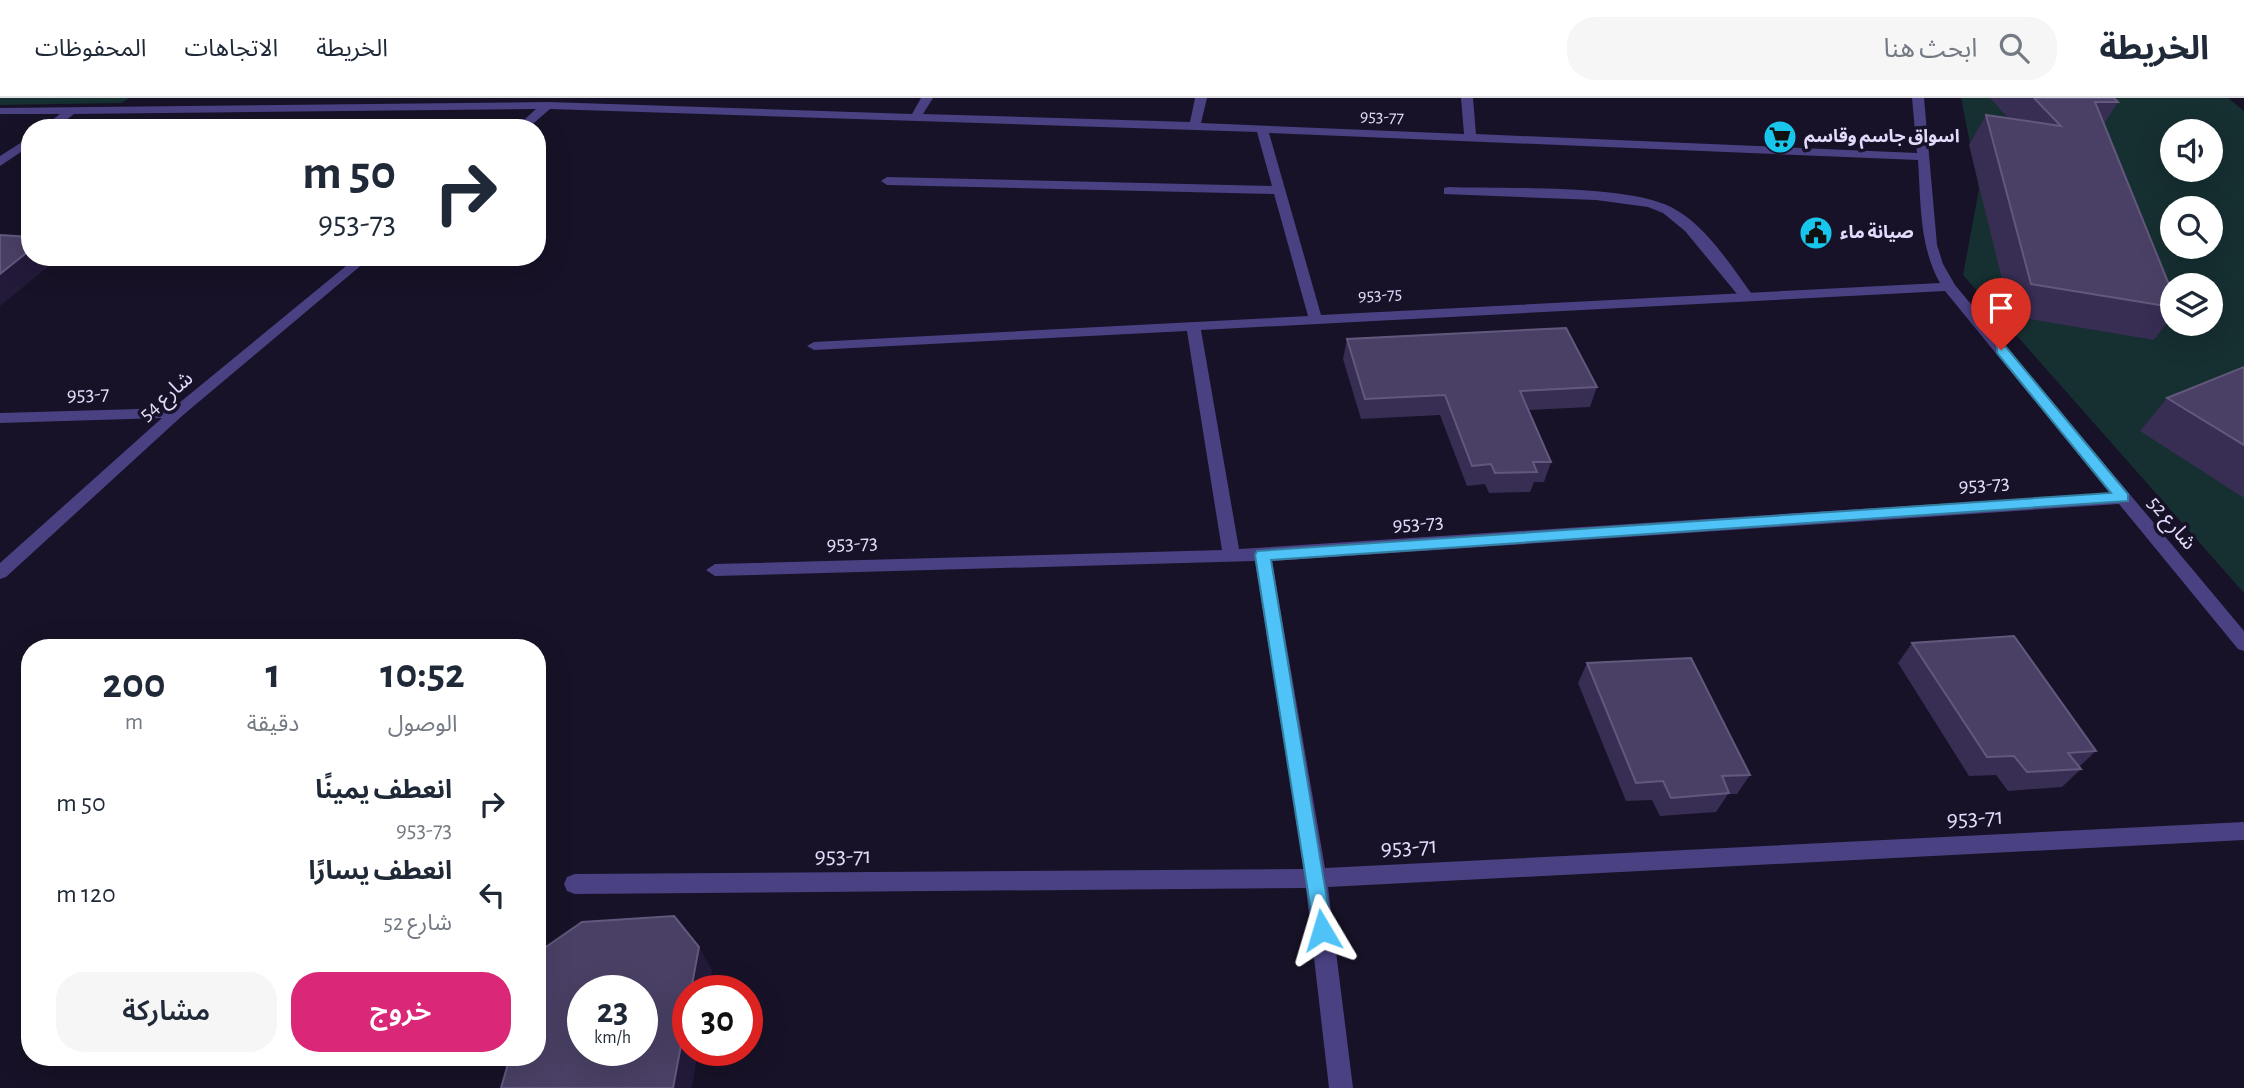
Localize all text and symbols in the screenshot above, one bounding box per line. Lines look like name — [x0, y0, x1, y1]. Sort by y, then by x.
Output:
search box — [1567, 17, 2057, 80]
icon: search — [1995, 29, 2033, 67]
text: الخريطة — [2099, 33, 2209, 66]
text: ابحث هنا — [1884, 36, 1977, 62]
text: المحفوظات — [35, 37, 146, 61]
text: الاتجاهات — [184, 37, 278, 61]
text: الخريطة — [316, 37, 388, 61]
street label: 953-77 — [1360, 107, 1404, 127]
supermarket icon: اسواق جاسم وقاسم — [1761, 118, 1799, 156]
map controls — [2160, 119, 2223, 336]
button: sound — [2160, 119, 2223, 182]
place label: اسواق جاسم وقاسم — [1804, 127, 1960, 149]
icon: right — [420, 147, 511, 238]
text: 50 m — [302, 149, 396, 198]
button: search — [2160, 196, 2223, 259]
text: 953-73 — [318, 207, 396, 239]
public building icon: صيانة ماء — [1797, 214, 1835, 252]
place label: صيانة ماء — [1840, 222, 1914, 242]
button: layers — [2160, 273, 2223, 336]
pin — [1971, 278, 2031, 350]
street label: 953-75 — [1358, 285, 1402, 305]
icon: arrive — [1982, 289, 2020, 327]
street label: شارع 54 — [135, 367, 199, 428]
street label: 953-7 — [66, 383, 110, 405]
street label: 953-73 — [1958, 472, 2010, 496]
street label: شارع 52 — [2141, 492, 2200, 556]
street label: 953-73 — [1392, 511, 1444, 535]
street label: 953-73 — [826, 532, 878, 554]
text: 1 — [265, 653, 281, 695]
text: 10:52 — [380, 653, 465, 695]
text: 200 — [102, 663, 166, 705]
text: m — [125, 711, 143, 734]
text: دقيقة — [247, 713, 299, 736]
text: الوصول — [388, 713, 458, 736]
text: انعطف يمينًا — [315, 777, 452, 803]
icon: right — [473, 785, 511, 823]
text: 50 m — [56, 790, 106, 816]
street label: 953-71 — [1946, 805, 2004, 831]
text: 953-73 — [396, 819, 452, 842]
street label: 953-71 — [1380, 834, 1438, 860]
street label: 953-71 — [815, 844, 871, 868]
text: انعطف يسارًا — [308, 858, 452, 884]
icon: left — [473, 876, 511, 914]
text: 120 m — [56, 881, 116, 907]
position arrow — [1285, 893, 1359, 967]
text: شارع 52 — [383, 912, 452, 935]
button: مشاركة — [56, 972, 277, 1052]
button: خروج — [291, 972, 511, 1052]
speed limit sign: 30 — [672, 975, 763, 1066]
text: 23 — [597, 994, 628, 1029]
text: km/h — [594, 1029, 631, 1047]

